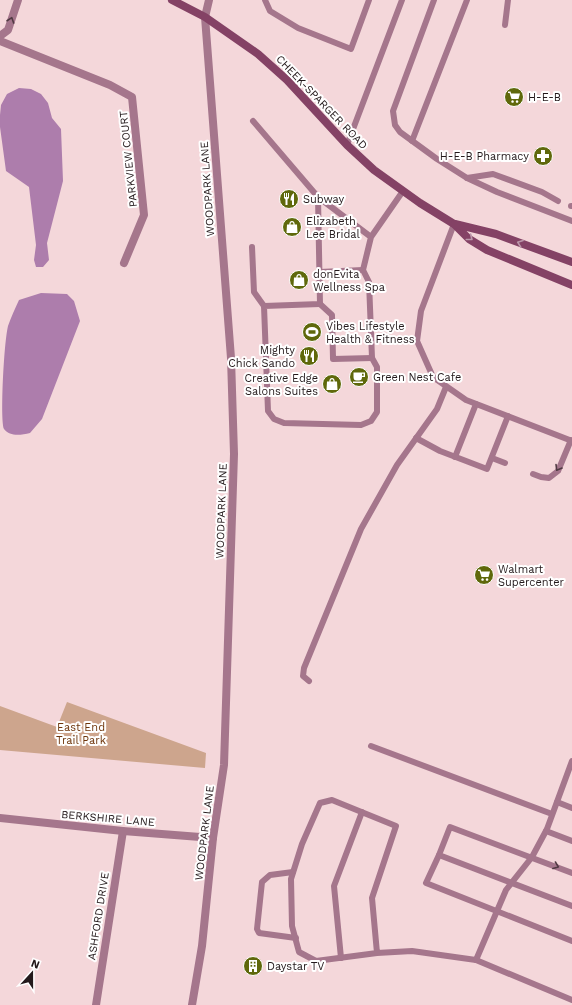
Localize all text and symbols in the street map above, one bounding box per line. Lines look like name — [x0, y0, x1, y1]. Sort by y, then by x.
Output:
one-way arrow — [7, 16, 15, 23]
street label: CHEEK-SPARGER ROAD — [273, 53, 370, 152]
supermarket icon: H-E-B — [503, 86, 525, 108]
place label: H-E-B — [528, 91, 561, 104]
street label: PARKVIEW COURT — [117, 110, 140, 208]
street label: WOODPARK LANE — [198, 141, 217, 237]
pharmacy icon: H-E-B Pharmacy — [532, 145, 554, 167]
place label: H-E-B Pharmacy — [440, 150, 529, 163]
restaurant icon: Subway — [278, 188, 300, 210]
place label: Subway — [303, 193, 344, 206]
place label: Elizabeth Lee Bridal — [306, 215, 361, 241]
shop icon: Elizabeth Lee Bridal — [281, 216, 303, 238]
one-way arrow — [465, 234, 472, 241]
one-way arrow — [516, 240, 523, 248]
place label: donEvita Wellness Spa — [313, 268, 385, 294]
shop icon: donEvita Wellness Spa — [288, 269, 310, 291]
place label: Vibes Lifestyle Health & Fitness — [326, 320, 415, 346]
sports icon: Vibes Lifestyle Health & Fitness — [301, 321, 323, 343]
place label: Mighty Chick Sando — [228, 344, 295, 370]
restaurant icon: Mighty Chick Sando — [298, 345, 320, 367]
cafe icon: Green Nest Cafe — [348, 366, 370, 388]
place label: Green Nest Cafe — [373, 371, 461, 384]
place label: Creative Edge Salons Suites — [245, 372, 318, 398]
shop icon: Creative Edge Salons Suites — [321, 373, 343, 395]
street label: WOODPARK LANE — [213, 463, 230, 559]
one-way arrow — [556, 464, 563, 471]
place label: Walmart Supercenter — [498, 563, 565, 589]
supermarket icon: Walmart Supercenter — [473, 564, 495, 586]
park label: East End Trail Park — [56, 721, 106, 747]
street label: WOODPARK LANE — [192, 785, 217, 881]
street label: BERKSHIRE LANE — [61, 808, 155, 829]
one-way arrow — [552, 862, 559, 870]
street label: ASHFORD DRIVE — [85, 871, 112, 961]
north arrow — [12, 953, 52, 993]
building icon: Daystar TV — [242, 955, 264, 977]
text: N — [29, 957, 42, 972]
place label: Daystar TV — [267, 960, 324, 973]

